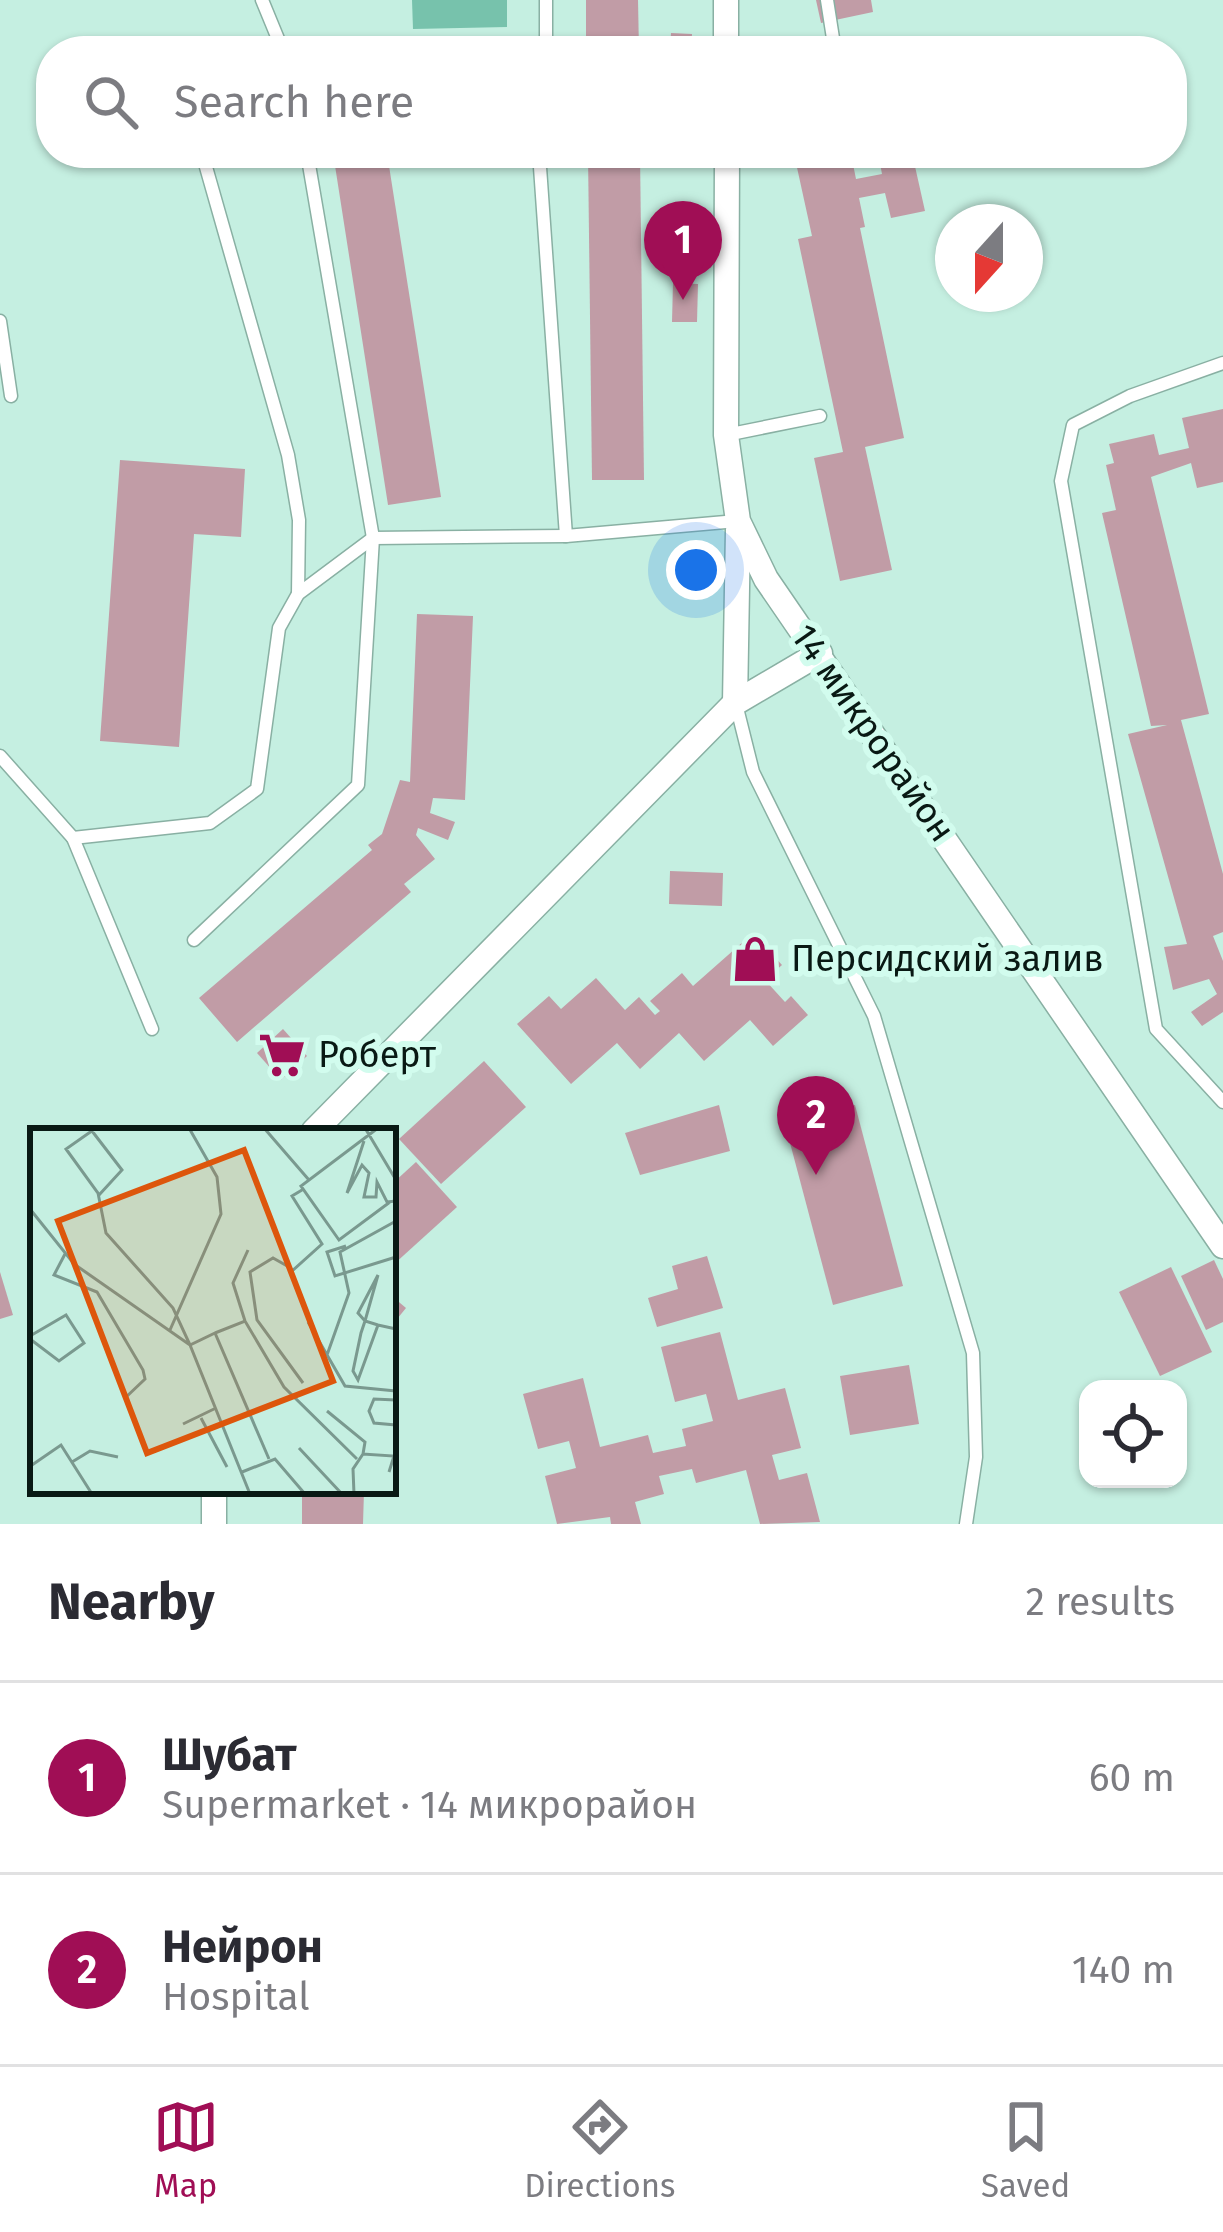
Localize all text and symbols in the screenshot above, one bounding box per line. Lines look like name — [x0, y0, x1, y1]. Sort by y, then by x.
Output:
search box — [36, 36, 1187, 168]
icon: search — [78, 69, 144, 135]
text: Search here — [174, 75, 414, 129]
pin: 1 — [644, 201, 722, 300]
north arrow — [935, 204, 1043, 312]
your location — [666, 540, 726, 600]
street label: 14 микрорайон — [782, 616, 964, 850]
shop icon: Персидский залив — [730, 934, 780, 984]
place label: Персидский залив — [791, 937, 1104, 981]
supermarket icon: Роберт — [257, 1030, 307, 1080]
place label: Роберт — [318, 1033, 437, 1077]
pin: 2 — [777, 1076, 855, 1175]
inset map — [30, 1128, 396, 1494]
map controls — [1079, 1380, 1187, 1488]
button: locate — [1079, 1380, 1187, 1488]
text: Nearby — [48, 1571, 214, 1633]
text: 2 results — [1026, 1579, 1175, 1625]
text: Шубат — [162, 1728, 297, 1782]
text: 1 — [78, 1755, 96, 1801]
text: 60 m — [1089, 1755, 1175, 1801]
text: Supermarket · 14 микрорайон — [162, 1782, 697, 1828]
text: Нейрон — [162, 1920, 323, 1974]
text: 2 — [77, 1947, 97, 1993]
text: 140 m — [1072, 1947, 1175, 1993]
text: Hospital — [162, 1974, 310, 2020]
tab: Map — [153, 2094, 219, 2206]
tab: Directions — [524, 2094, 676, 2206]
tab: Saved — [981, 2094, 1070, 2206]

